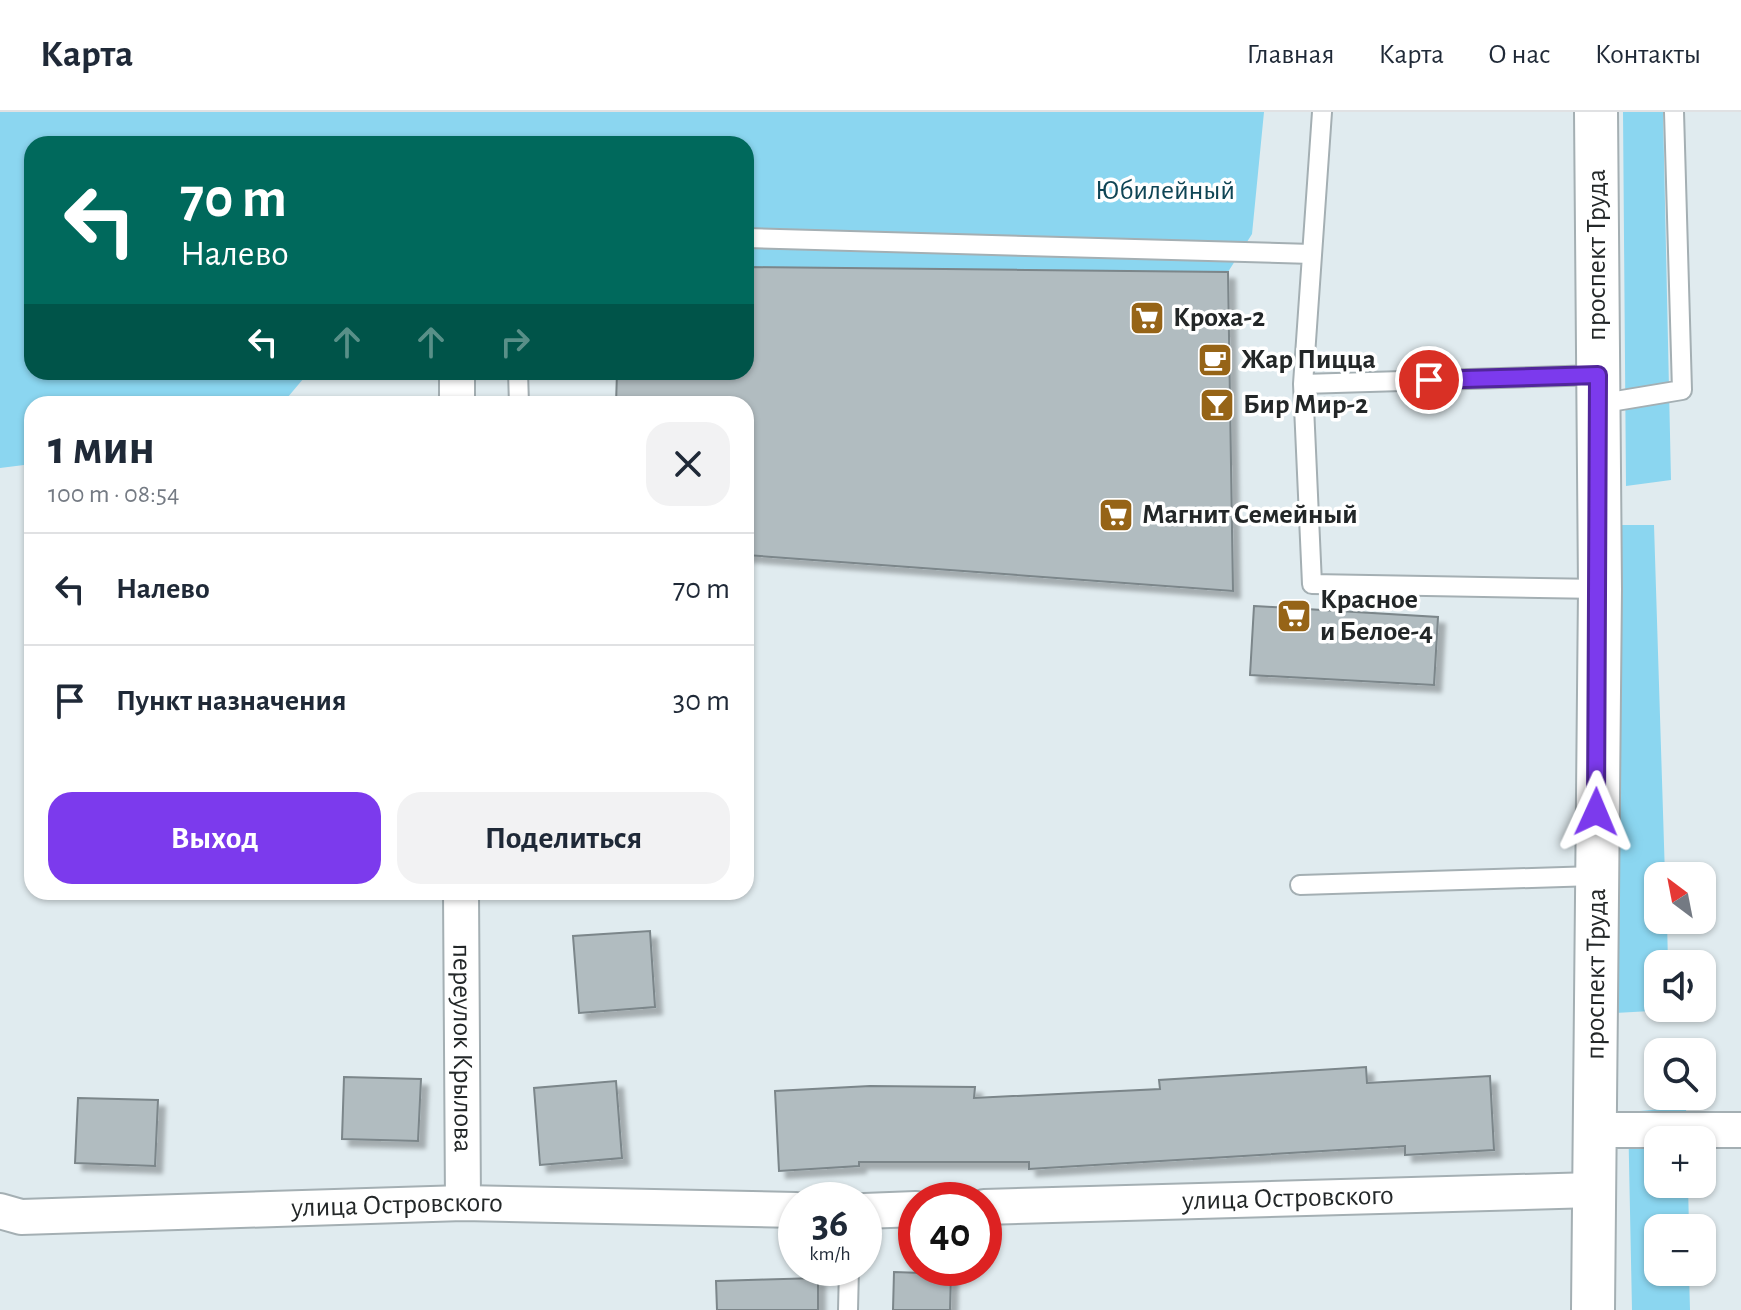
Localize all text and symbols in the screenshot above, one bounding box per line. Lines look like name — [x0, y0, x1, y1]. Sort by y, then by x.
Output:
text: Карта — [40, 36, 133, 74]
text: Главная — [1246, 41, 1334, 69]
text: Карта — [1378, 41, 1444, 69]
text: О нас — [1488, 41, 1551, 69]
text: Контакты — [1595, 41, 1701, 69]
icon: left — [48, 168, 152, 272]
street label: проспект Труда — [1583, 169, 1611, 341]
text: 70 m — [180, 171, 287, 227]
park label: Юбилейный — [1095, 177, 1235, 205]
text: Налево — [180, 236, 289, 272]
supermarket icon: Кроха-2 — [1128, 299, 1166, 337]
place label: Кроха-2 — [1173, 304, 1265, 332]
icon: left — [241, 320, 285, 364]
icon: ahead — [325, 320, 369, 364]
icon: ahead — [409, 320, 453, 364]
icon: right — [493, 320, 537, 364]
cafe icon: Жар Пицца — [1196, 341, 1234, 379]
place label: Жар Пицца — [1241, 346, 1376, 374]
pin — [1395, 346, 1463, 414]
icon: arrive — [1407, 358, 1451, 402]
bar icon: Бир Мир-2 — [1198, 386, 1236, 424]
place label: Бир Мир-2 — [1243, 391, 1368, 419]
button: close — [646, 422, 730, 506]
text: 1 мин — [48, 425, 155, 473]
text: 100 m · 08:54 — [48, 481, 179, 507]
supermarket icon: Магнит Семейный — [1097, 496, 1135, 534]
place label: Магнит Семейный — [1142, 501, 1358, 529]
icon: left — [48, 567, 92, 611]
text: Налево — [116, 574, 210, 604]
text: 70 m — [673, 574, 730, 604]
place label: Красное и Белое-4 — [1320, 586, 1433, 646]
supermarket icon: Красное и Белое-4 — [1275, 597, 1313, 635]
icon: arrive — [48, 679, 92, 723]
text: Пункт назначения — [116, 686, 347, 716]
text: 30 m — [673, 686, 730, 716]
position arrow — [1554, 770, 1638, 854]
button: Выход — [48, 792, 381, 884]
button: Поделиться — [397, 792, 730, 884]
north arrow — [1644, 862, 1716, 934]
map controls — [1644, 862, 1716, 1286]
street label: проспект Труда — [1581, 888, 1611, 1060]
street label: переулок Крылова — [447, 943, 477, 1153]
button: sound — [1644, 950, 1716, 1022]
button: search — [1644, 1038, 1716, 1110]
button: + — [1644, 1126, 1716, 1198]
speed limit sign: 40 — [898, 1182, 1002, 1286]
street label: улица Островского — [1181, 1182, 1394, 1215]
street label: улица Островского — [290, 1189, 503, 1222]
text: 36 — [812, 1204, 848, 1244]
button: − — [1644, 1214, 1716, 1286]
text: km/h — [809, 1244, 851, 1264]

